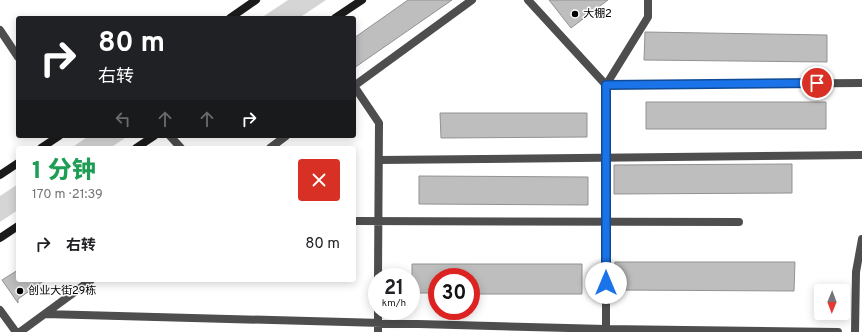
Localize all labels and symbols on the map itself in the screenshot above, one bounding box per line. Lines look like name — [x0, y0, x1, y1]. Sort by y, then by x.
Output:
place label: 大棚2 — [583, 7, 612, 21]
marker: 大棚2 — [570, 9, 580, 19]
pin — [800, 66, 834, 100]
position arrow — [585, 262, 627, 304]
speed limit sign: 30 — [428, 268, 480, 320]
place label: 创业大街29栋 — [28, 284, 96, 298]
north arrow — [814, 284, 850, 320]
marker: 创业大街29栋 — [15, 286, 25, 296]

